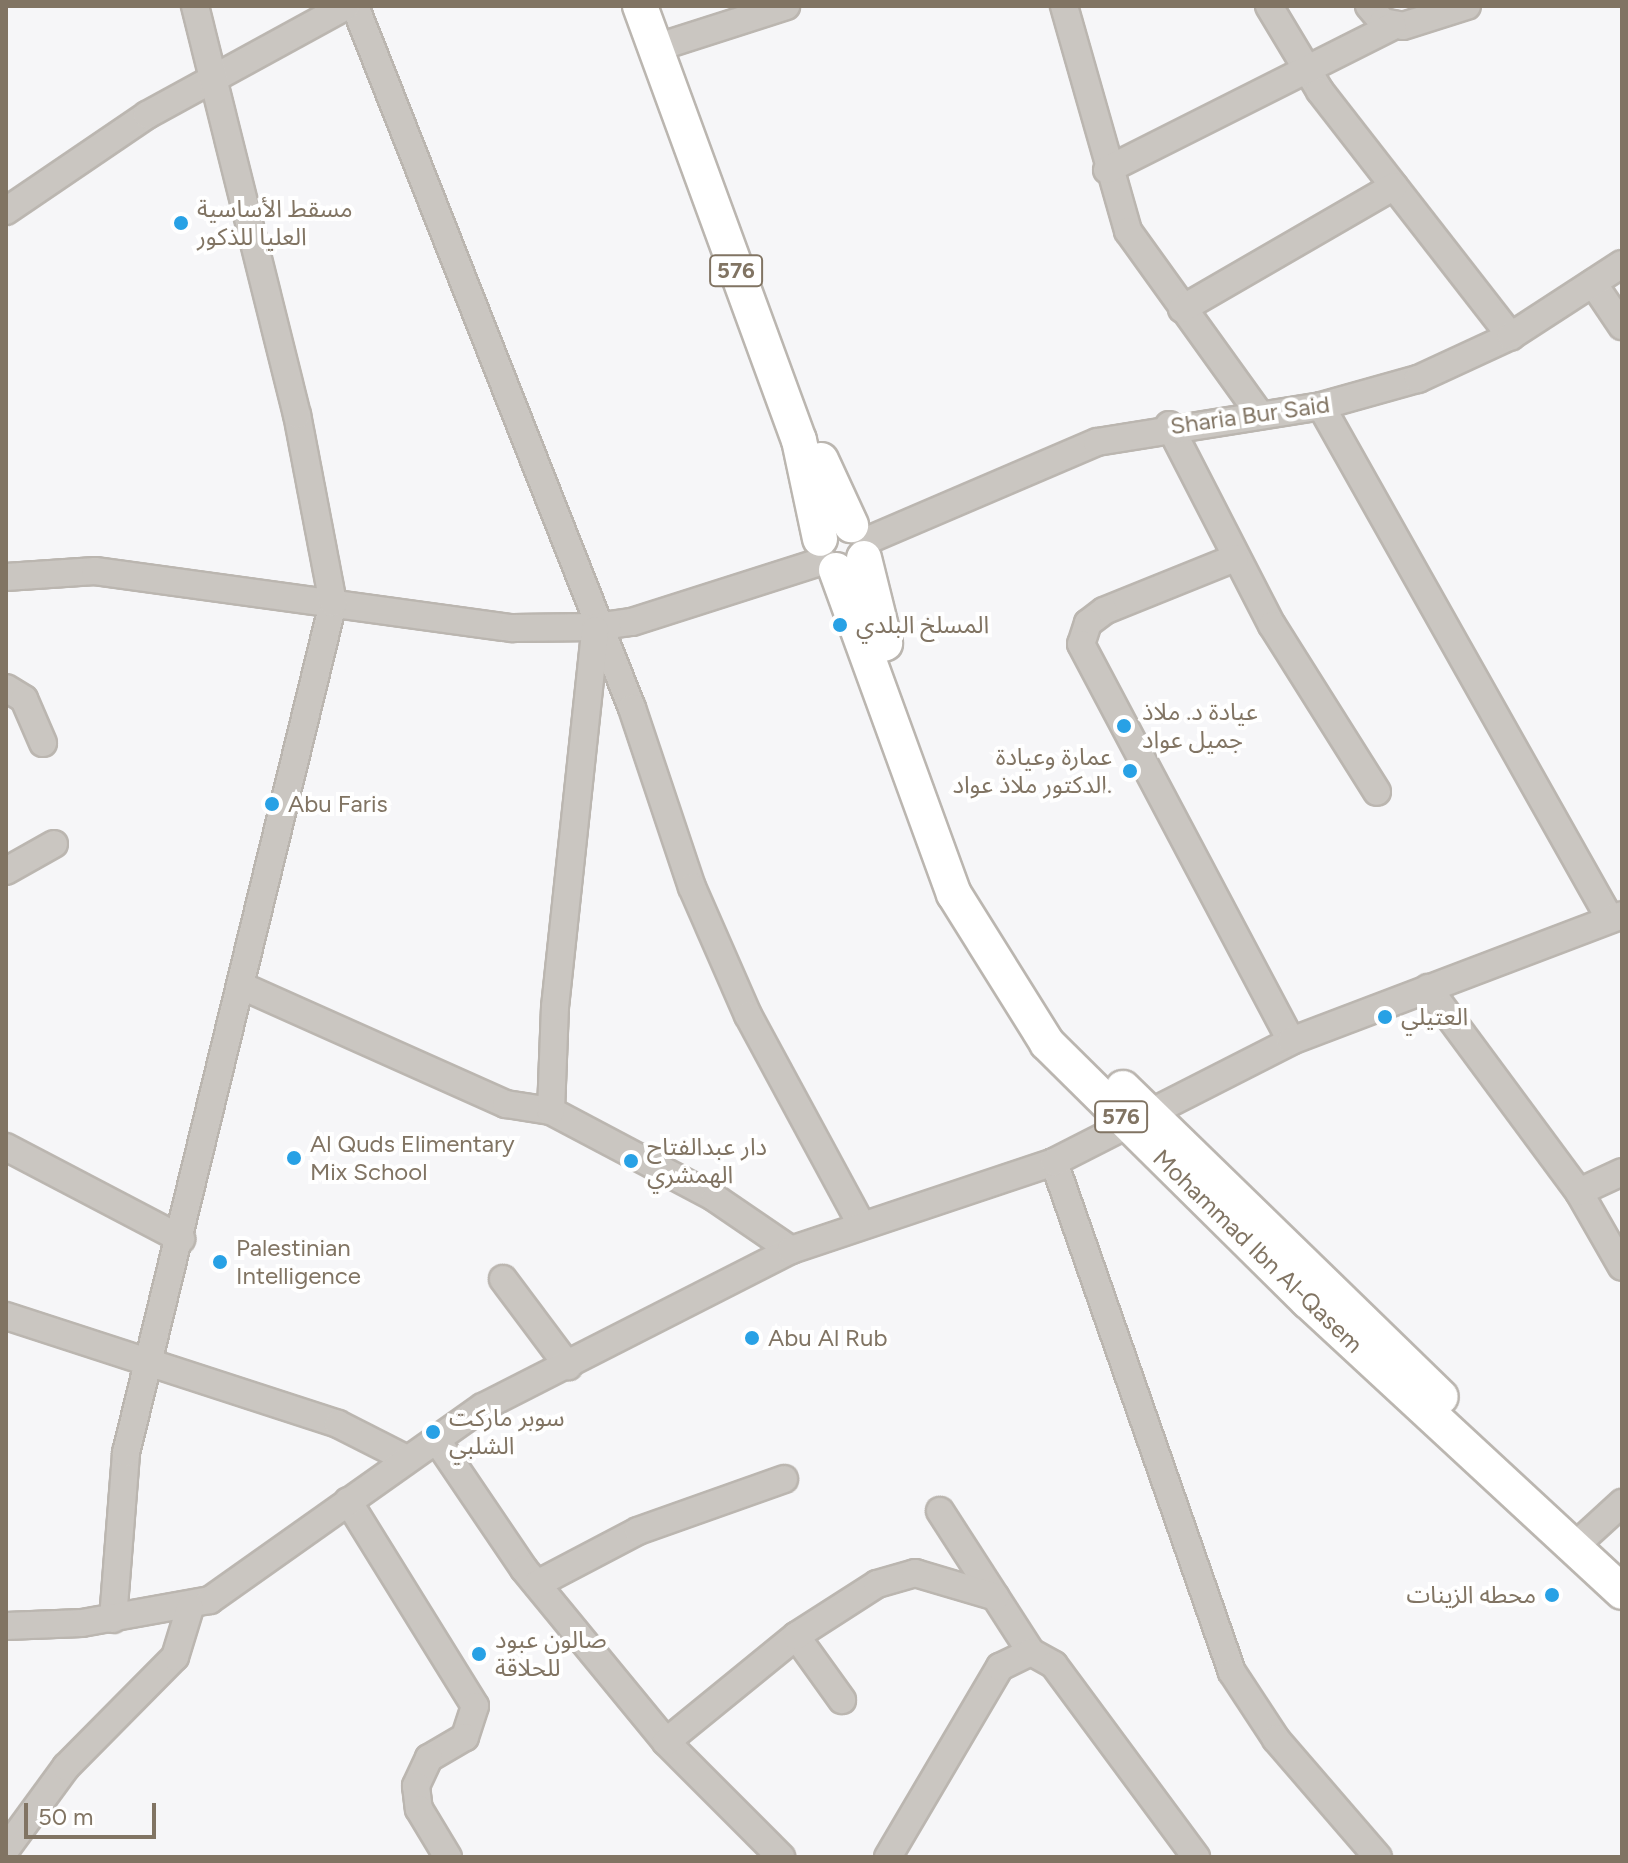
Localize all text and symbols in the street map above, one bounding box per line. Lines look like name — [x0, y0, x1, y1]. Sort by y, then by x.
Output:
place label: مسقط الأساسية العليا للذكور — [197, 195, 353, 251]
marker: مسقط الأساسية العليا للذكور — [172, 214, 190, 232]
road number: 576 — [708, 253, 764, 289]
street label: Sharia Bur Said — [1168, 390, 1332, 440]
place label: المسلخ البلدي — [856, 611, 989, 639]
marker: المسلخ البلدي — [831, 616, 849, 634]
place label: عيادة د. ملاذ جميل عواد — [1142, 698, 1258, 754]
marker: عيادة د. ملاذ جميل عواد — [1113, 715, 1135, 737]
place label: عمارة وعيادة الدكتور ملاذ عواد. — [952, 743, 1112, 799]
marker: عمارة وعيادة الدكتور ملاذ عواد. — [1119, 760, 1141, 782]
place label: Abu Faris — [288, 790, 388, 818]
marker: Abu Faris — [263, 795, 281, 813]
place label: العتيلي — [1401, 1003, 1468, 1031]
marker: العتيلي — [1376, 1008, 1394, 1026]
road number: 576 — [1093, 1099, 1149, 1135]
place label: Al Quds Elimentary Mix School — [310, 1130, 515, 1186]
place label: دار عبدالفتاح الهمشري — [647, 1133, 767, 1189]
street label: Mohammad Ibn Al-Qasem — [1147, 1143, 1369, 1359]
marker: Al Quds Elimentary Mix School — [285, 1149, 303, 1167]
marker: دار عبدالفتاح الهمشري — [622, 1152, 640, 1170]
place label: Palestinian Intelligence — [236, 1234, 361, 1290]
marker: Palestinian Intelligence — [211, 1253, 229, 1271]
place label: Abu Al Rub — [768, 1324, 888, 1352]
marker: Abu Al Rub — [743, 1329, 761, 1347]
place label: سوبر ماركت الشلبي — [449, 1404, 565, 1460]
marker: سوبر ماركت الشلبي — [424, 1423, 442, 1441]
place label: محطه الزينات — [1407, 1581, 1536, 1609]
marker: محطه الزينات — [1543, 1586, 1561, 1604]
place label: صالون عبود للحلاقة — [495, 1626, 607, 1682]
marker: صالون عبود للحلاقة — [470, 1645, 488, 1663]
scale bar — [28, 1787, 160, 1837]
text: 50 m — [38, 1802, 94, 1831]

